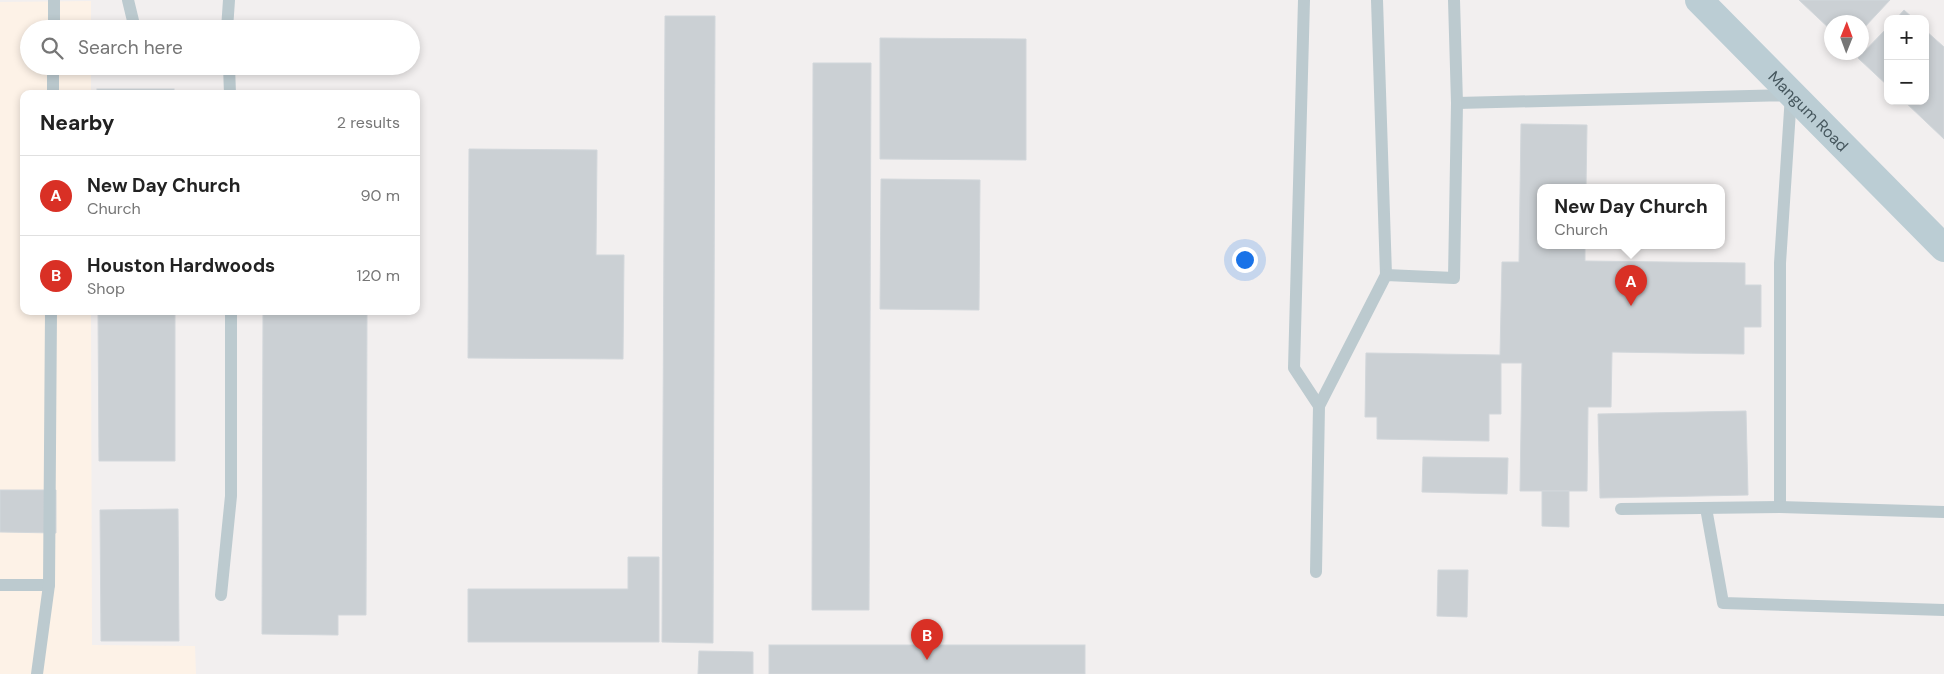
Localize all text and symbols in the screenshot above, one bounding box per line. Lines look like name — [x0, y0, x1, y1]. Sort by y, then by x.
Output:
north arrow — [1824, 15, 1869, 60]
map controls — [1884, 15, 1929, 105]
button: + — [1884, 15, 1929, 60]
search box — [20, 20, 420, 75]
icon: search — [38, 34, 66, 62]
text: Search here — [78, 35, 183, 60]
button: − — [1884, 60, 1929, 105]
street label: Mangum Road — [1764, 66, 1853, 156]
text: Nearby — [40, 109, 114, 137]
text: 2 results — [337, 112, 400, 133]
text: New Day Church — [87, 173, 241, 198]
popup — [1537, 184, 1725, 249]
text: A — [50, 185, 62, 206]
text: 90 m — [360, 185, 400, 206]
text: New Day Church — [1554, 194, 1708, 219]
text: Church — [87, 198, 141, 219]
text: Church — [1554, 219, 1608, 240]
your location — [1232, 247, 1258, 273]
text: Houston Hardwoods — [87, 253, 275, 278]
text: B — [51, 265, 61, 286]
text: 120 m — [356, 265, 400, 286]
pin: A — [1615, 265, 1647, 306]
text: Shop — [87, 278, 125, 299]
pin: B — [911, 619, 943, 660]

